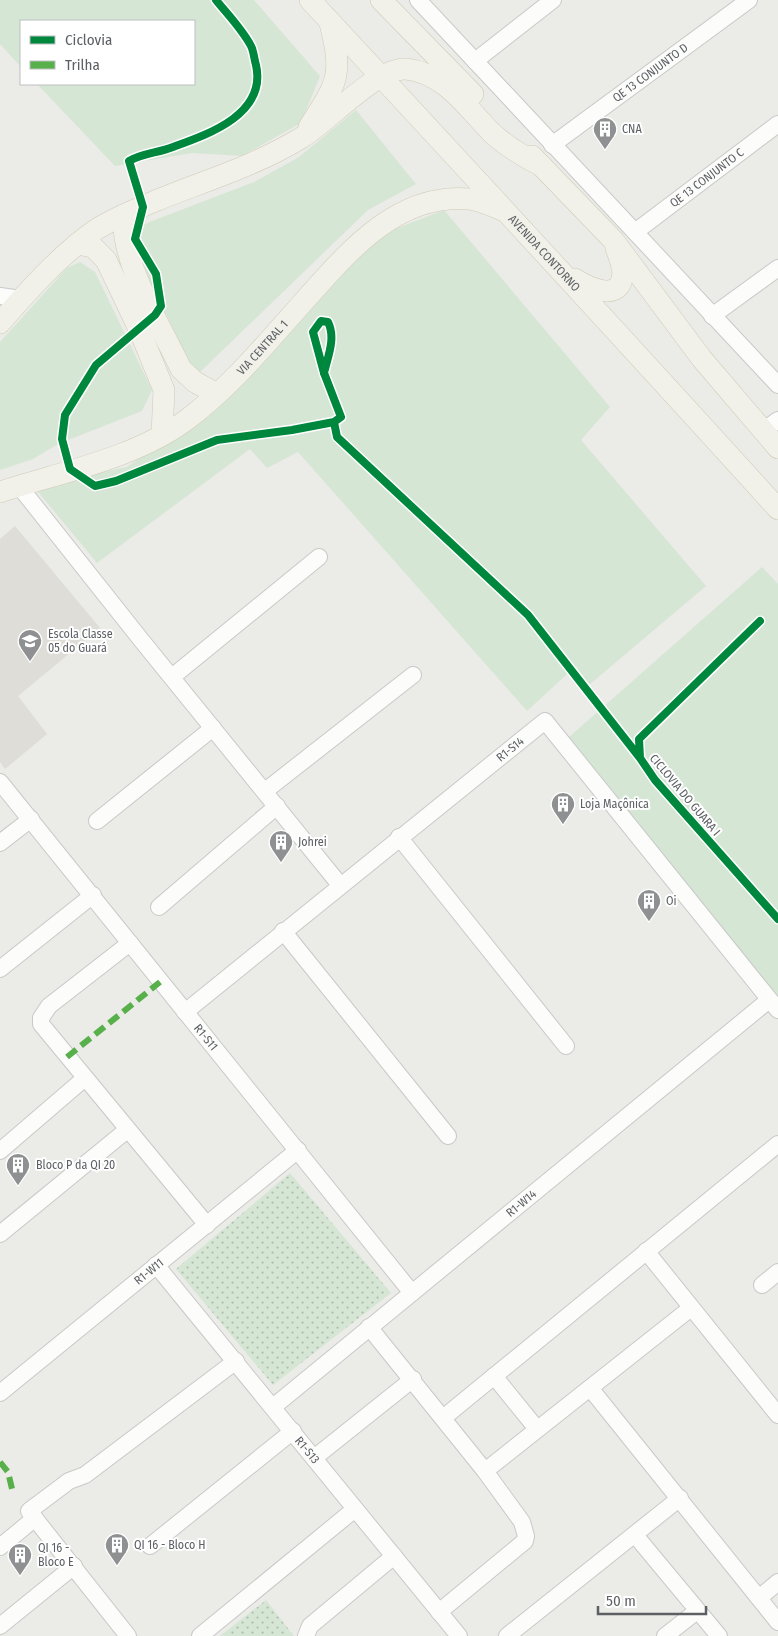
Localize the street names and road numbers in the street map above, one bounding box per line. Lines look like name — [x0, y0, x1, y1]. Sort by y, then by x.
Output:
street label: QE 13 CONJUNTO D — [610, 40, 691, 105]
street label: QE 13 CONJUNTO C — [667, 145, 747, 210]
street label: AVENIDA CONTORNO — [506, 212, 583, 294]
street label: VIA CENTRAL 1 — [234, 317, 291, 378]
street label: R1-S14 — [494, 734, 527, 764]
street label: CICLOVIA DO GUARA I — [647, 751, 723, 839]
street label: R1-S11 — [191, 1021, 221, 1053]
street label: R1-W14 — [503, 1187, 539, 1220]
street label: R1-W11 — [131, 1256, 166, 1288]
street label: R1-S13 — [292, 1434, 322, 1466]

